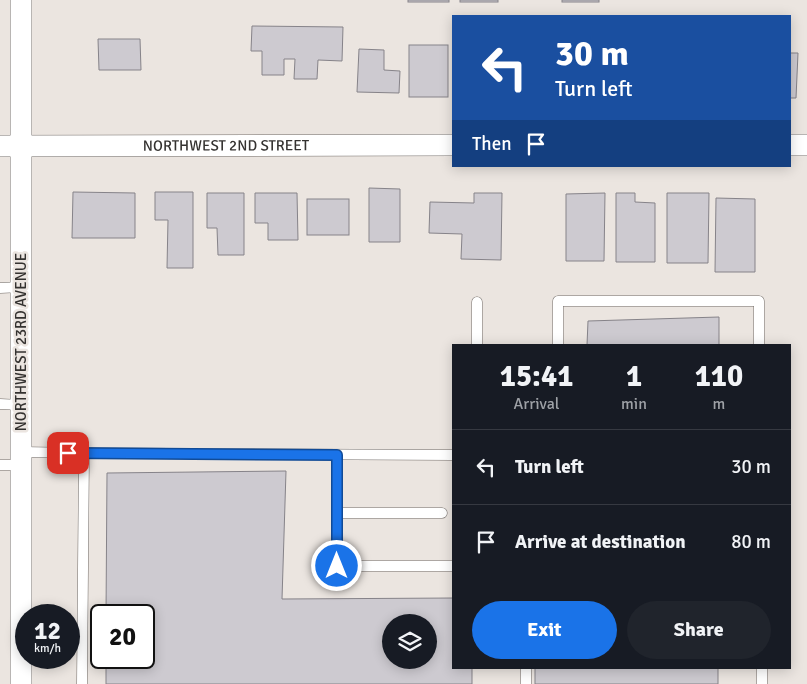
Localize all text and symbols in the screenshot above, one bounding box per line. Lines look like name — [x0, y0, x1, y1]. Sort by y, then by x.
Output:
text: 30 m — [555, 32, 629, 75]
icon: left — [472, 35, 537, 100]
text: Turn left — [555, 75, 633, 102]
icon: arrive — [522, 130, 550, 158]
text: Then — [472, 132, 512, 156]
street label: NORTHWEST 2ND STREET — [143, 136, 310, 155]
street label: NORTHWEST 23RD AVENUE — [12, 253, 30, 431]
text: 15:41 — [500, 358, 573, 395]
text: 1 — [626, 358, 642, 395]
text: 110 — [695, 358, 743, 395]
text: Arrival — [513, 394, 560, 414]
text: min — [621, 394, 647, 414]
text: m — [713, 394, 725, 414]
pin — [47, 432, 89, 474]
icon: arrive — [54, 439, 82, 467]
icon: left — [472, 453, 500, 481]
text: Turn left — [515, 455, 584, 479]
text: 30 m — [731, 455, 771, 479]
icon: arrive — [472, 528, 500, 556]
text: Arrive at destination — [515, 530, 686, 554]
text: 80 m — [731, 530, 771, 554]
position arrow — [310, 539, 362, 591]
button: Exit — [472, 601, 617, 659]
button: Share — [627, 601, 771, 659]
speed limit sign: 20 — [90, 604, 155, 669]
map controls — [382, 614, 437, 669]
button: layers — [382, 614, 437, 669]
text: 12 — [34, 615, 61, 646]
text: km/h — [34, 641, 61, 656]

